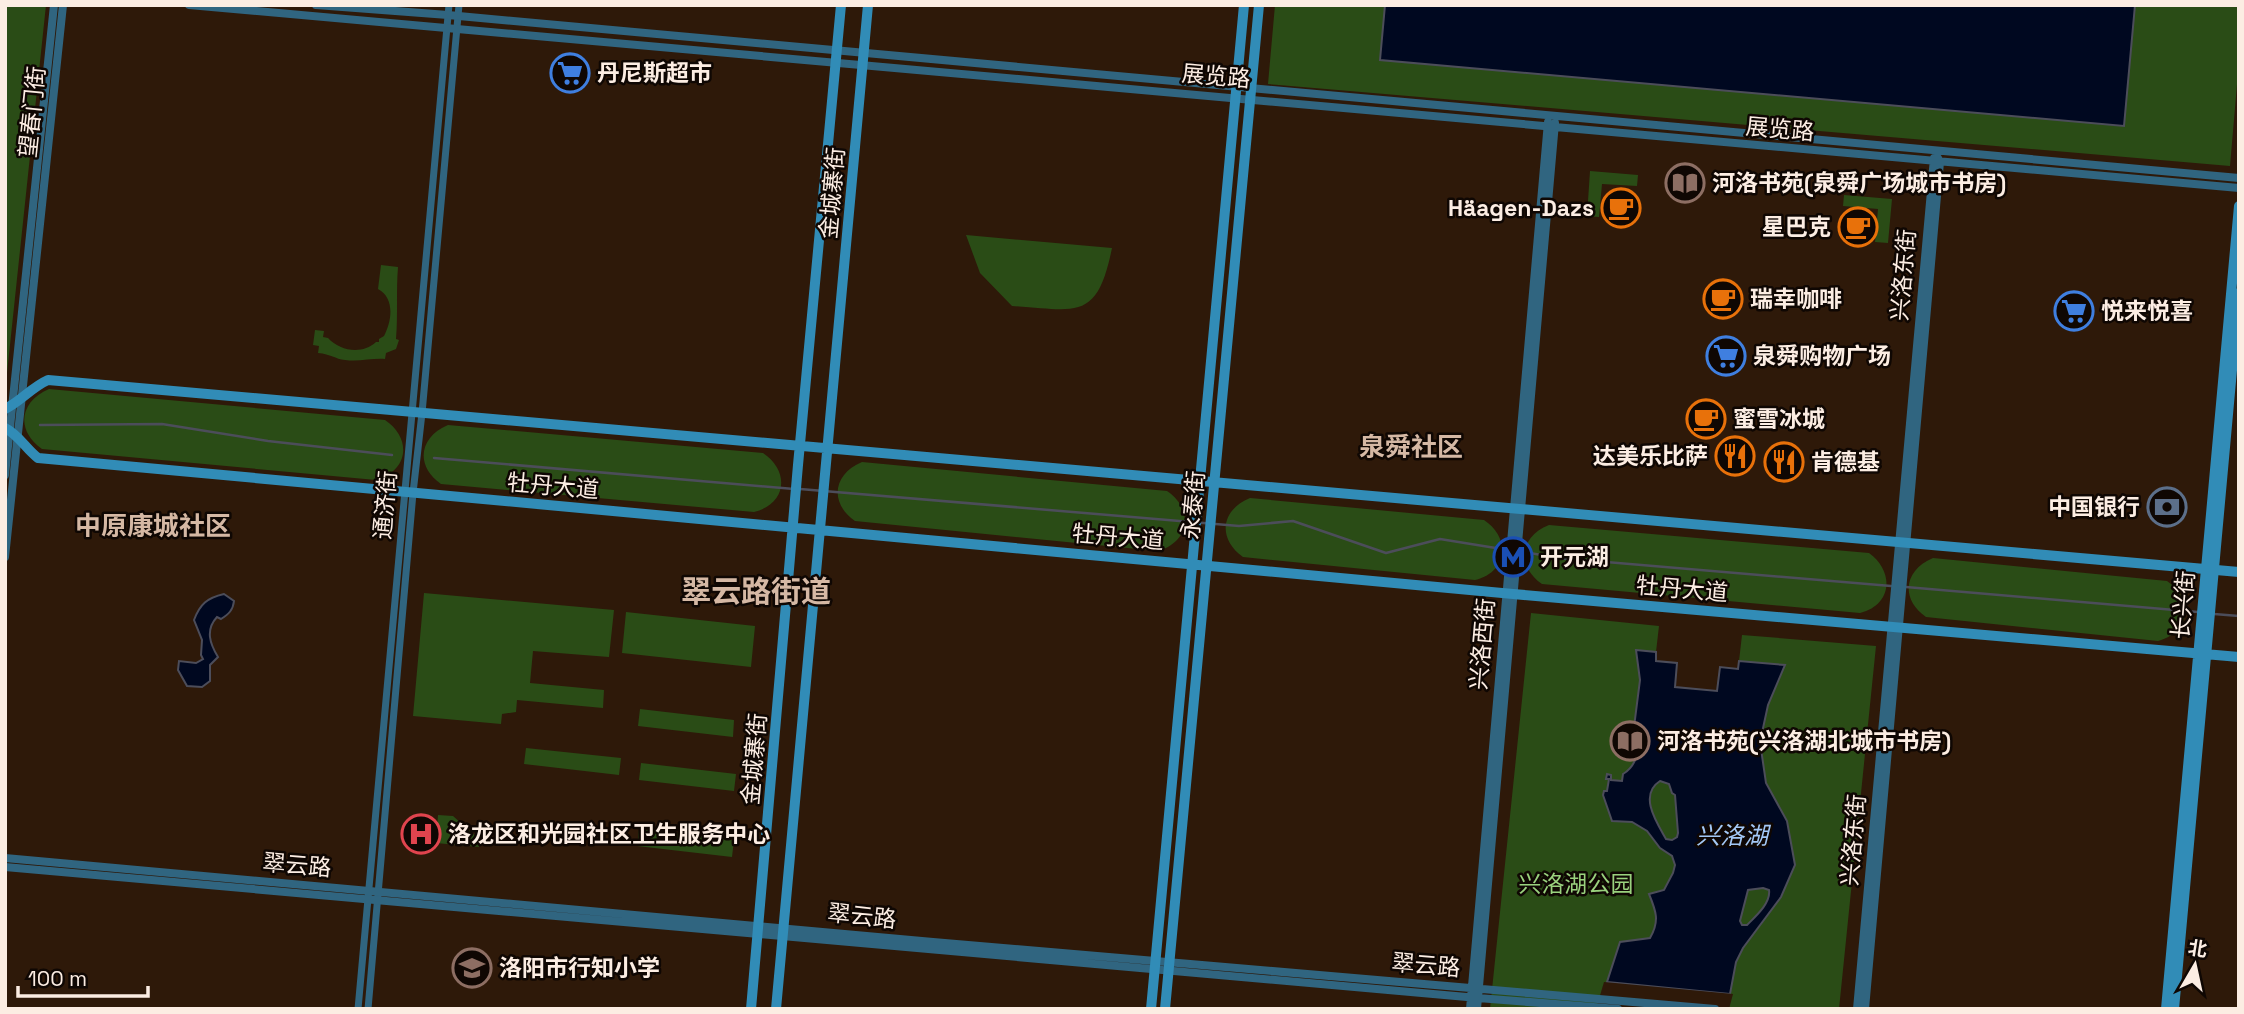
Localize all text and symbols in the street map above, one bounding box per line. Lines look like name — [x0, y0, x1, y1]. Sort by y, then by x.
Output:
supermarket icon: 丹尼斯超市 — [549, 52, 591, 94]
place label: 丹尼斯超市 — [597, 58, 712, 88]
street label: 展览路 — [1180, 58, 1252, 94]
street label: 望春门街 — [12, 65, 52, 159]
street label: 展览路 — [1744, 111, 1816, 147]
street label: 金城寨街 — [813, 146, 851, 240]
library icon: 河洛书苑(泉舜广场城市书房) — [1664, 162, 1706, 204]
place label: 河洛书苑(泉舜广场城市书房) — [1712, 168, 2006, 198]
cafe icon: Häagen-Dazs — [1600, 187, 1642, 229]
place label: Häagen-Dazs — [1448, 193, 1594, 223]
cafe icon: 星巴克 — [1837, 206, 1879, 248]
place label: 星巴克 — [1762, 212, 1831, 242]
street label: 兴洛东街 — [1884, 228, 1922, 322]
cafe icon: 瑞幸咖啡 — [1702, 278, 1744, 320]
place label: 瑞幸咖啡 — [1750, 284, 1842, 314]
supermarket icon: 悦来悦喜 — [2053, 290, 2095, 332]
place label: 悦来悦喜 — [2101, 296, 2193, 326]
supermarket icon: 泉舜购物广场 — [1705, 335, 1747, 377]
place label: 泉舜购物广场 — [1753, 341, 1891, 371]
cafe icon: 蜜雪冰城 — [1685, 398, 1727, 440]
place label: 蜜雪冰城 — [1733, 404, 1825, 434]
district label: 泉舜社区 — [1359, 430, 1463, 464]
restaurant icon: 达美乐比萨 — [1714, 435, 1756, 477]
place label: 达美乐比萨 — [1593, 441, 1708, 471]
restaurant icon: 肯德基 — [1763, 441, 1805, 483]
place label: 肯德基 — [1811, 447, 1880, 477]
street label: 牡丹大道 — [506, 467, 600, 505]
street label: 通济街 — [367, 469, 403, 541]
street label: 永泰街 — [1175, 469, 1211, 541]
bank icon: 中国银行 — [2146, 486, 2188, 528]
place label: 中国银行 — [2048, 492, 2140, 522]
district label: 中原康城社区 — [75, 509, 231, 543]
street label: 牡丹大道 — [1071, 518, 1165, 556]
metro station icon: 开元湖 — [1492, 536, 1534, 578]
place label: 开元湖 — [1540, 542, 1609, 572]
street label: 长兴街 — [2165, 569, 2201, 641]
street label: 牡丹大道 — [1635, 570, 1729, 608]
district label: 翠云路街道 — [681, 572, 831, 611]
street label: 兴洛西街 — [1463, 597, 1501, 691]
street label: 金城寨街 — [735, 712, 773, 806]
library icon: 河洛书苑(兴洛湖北城市书房) — [1609, 720, 1651, 762]
place label: 河洛书苑(兴洛湖北城市书房) — [1657, 726, 1951, 756]
street label: 兴洛东街 — [1834, 793, 1872, 887]
hospital icon: 洛龙区和光园社区卫生服务中心 — [400, 813, 442, 855]
place label: 洛龙区和光园社区卫生服务中心 — [448, 819, 770, 849]
water label: 兴洛湖 — [1696, 820, 1772, 851]
street label: 翠云路 — [261, 847, 333, 883]
park label: 兴洛湖公园 — [1519, 869, 1634, 899]
street label: 翠云路 — [826, 897, 898, 935]
north arrow — [2160, 930, 2230, 1000]
text: 北 — [2186, 935, 2209, 963]
school or university icon: 洛阳市行知小学 — [451, 947, 493, 989]
street label: 翠云路 — [1390, 947, 1462, 983]
place label: 洛阳市行知小学 — [499, 953, 660, 983]
scale bar — [18, 954, 147, 998]
text: 100 m — [28, 965, 87, 992]

